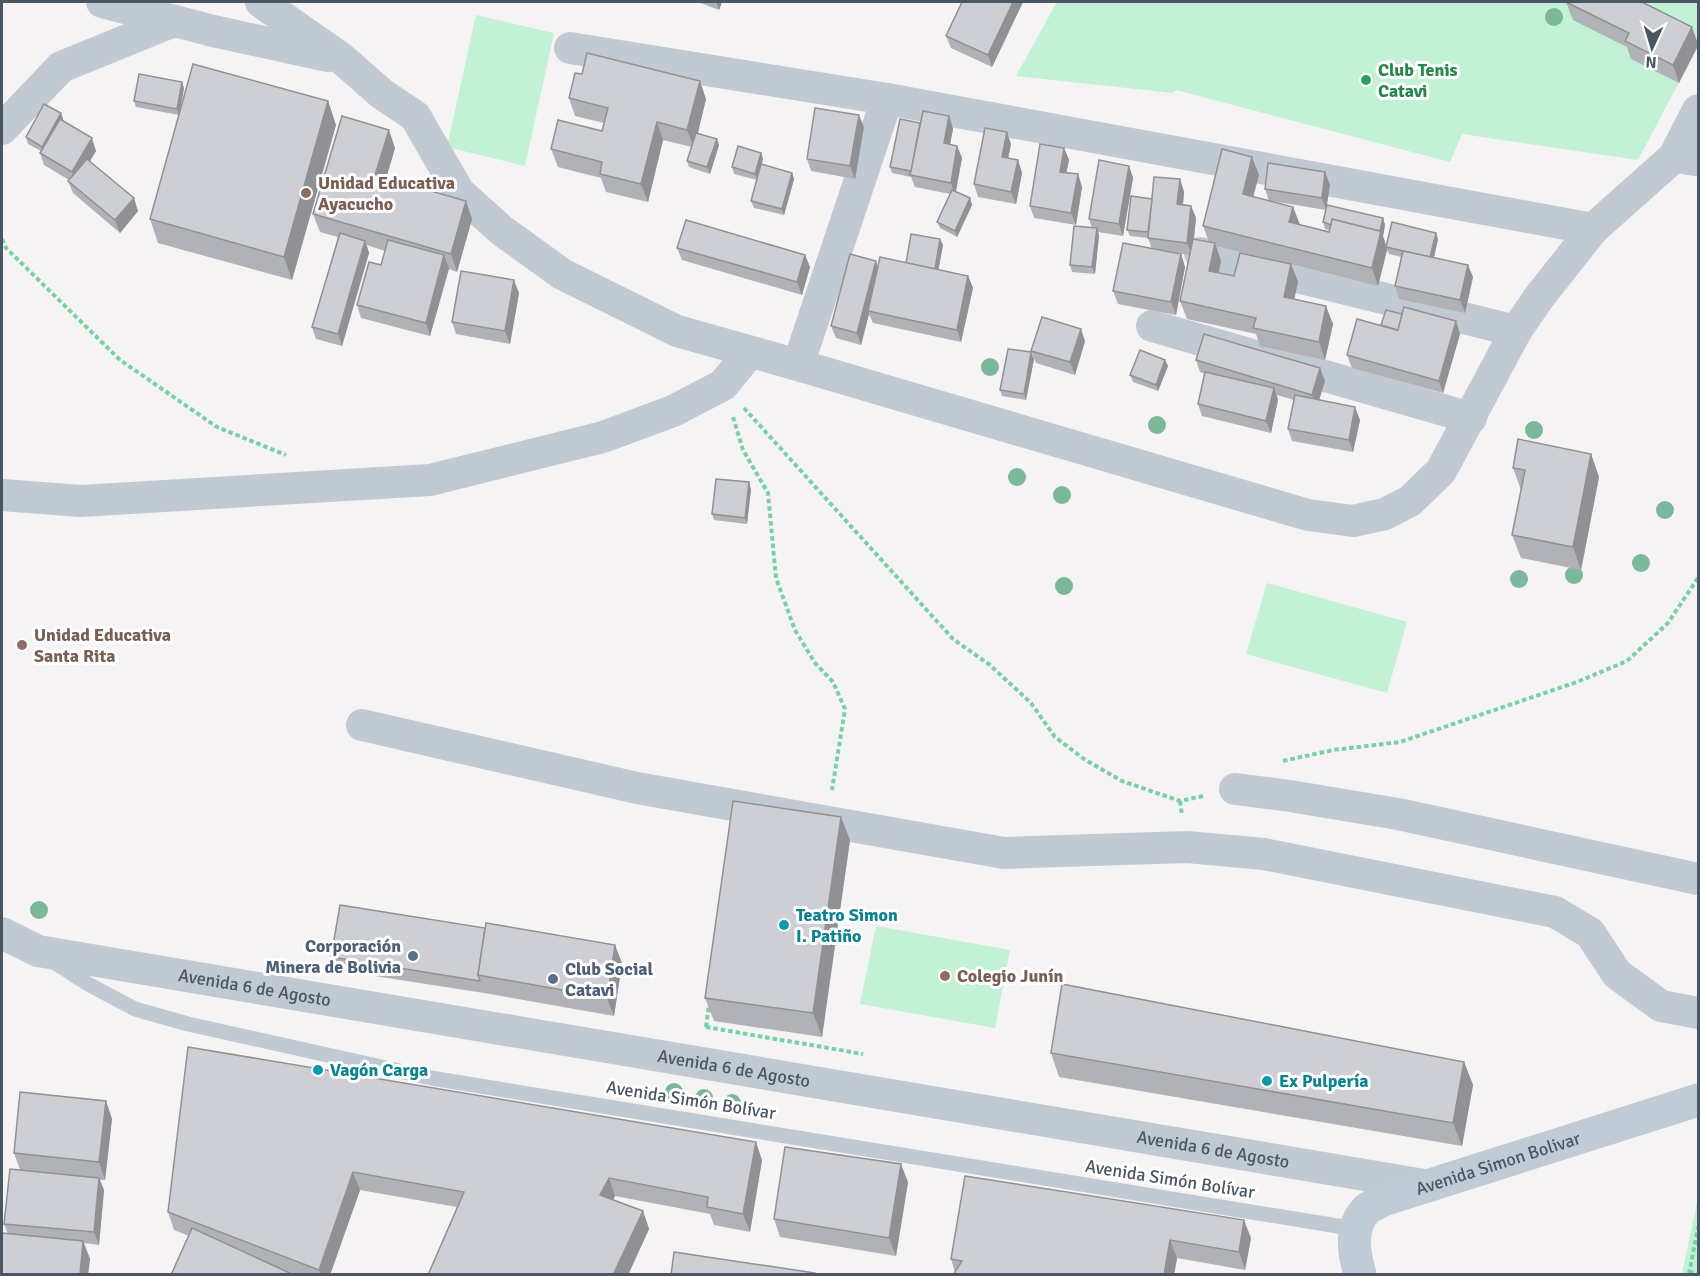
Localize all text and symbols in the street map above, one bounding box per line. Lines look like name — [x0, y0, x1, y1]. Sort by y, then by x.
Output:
north arrow — [1622, 18, 1682, 78]
text: N — [1645, 52, 1657, 72]
place label: Club Tenis Catavi — [1378, 59, 1458, 102]
marker: Club Tenis Catavi — [1359, 73, 1373, 87]
place label: Unidad Educativa Ayacucho — [318, 172, 455, 215]
marker: Unidad Educativa Ayacucho — [299, 186, 313, 200]
place label: Unidad Educativa Santa Rita — [34, 624, 171, 667]
marker: Unidad Educativa Santa Rita — [15, 638, 29, 652]
place label: Teatro Simon I. Patiño — [796, 904, 898, 947]
marker: Teatro Simon I. Patiño — [777, 918, 791, 932]
place label: Corporación Minera de Bolivia — [265, 935, 401, 978]
marker: Corporación Minera de Bolivia — [406, 949, 420, 963]
place label: Club Social Catavi — [565, 958, 654, 1001]
street label: Avenida 6 de Agosto — [177, 964, 333, 1011]
place label: Colegio Junín — [957, 965, 1064, 987]
marker: Colegio Junín — [938, 969, 952, 983]
marker: Club Social Catavi — [546, 972, 560, 986]
street label: Avenida 6 de Agosto — [656, 1045, 812, 1092]
place label: Vagón Carga — [330, 1059, 428, 1081]
marker: Vagón Carga — [311, 1063, 325, 1077]
place label: Ex Pulpería — [1279, 1070, 1369, 1092]
marker: Ex Pulpería — [1260, 1074, 1274, 1088]
street label: Avenida Simón Bolívar — [605, 1076, 778, 1124]
street label: Avenida 6 de Agosto — [1135, 1126, 1291, 1173]
street label: Avenida Simon Bolivar — [1413, 1127, 1584, 1200]
street label: Avenida Simón Bolívar — [1084, 1155, 1257, 1203]

